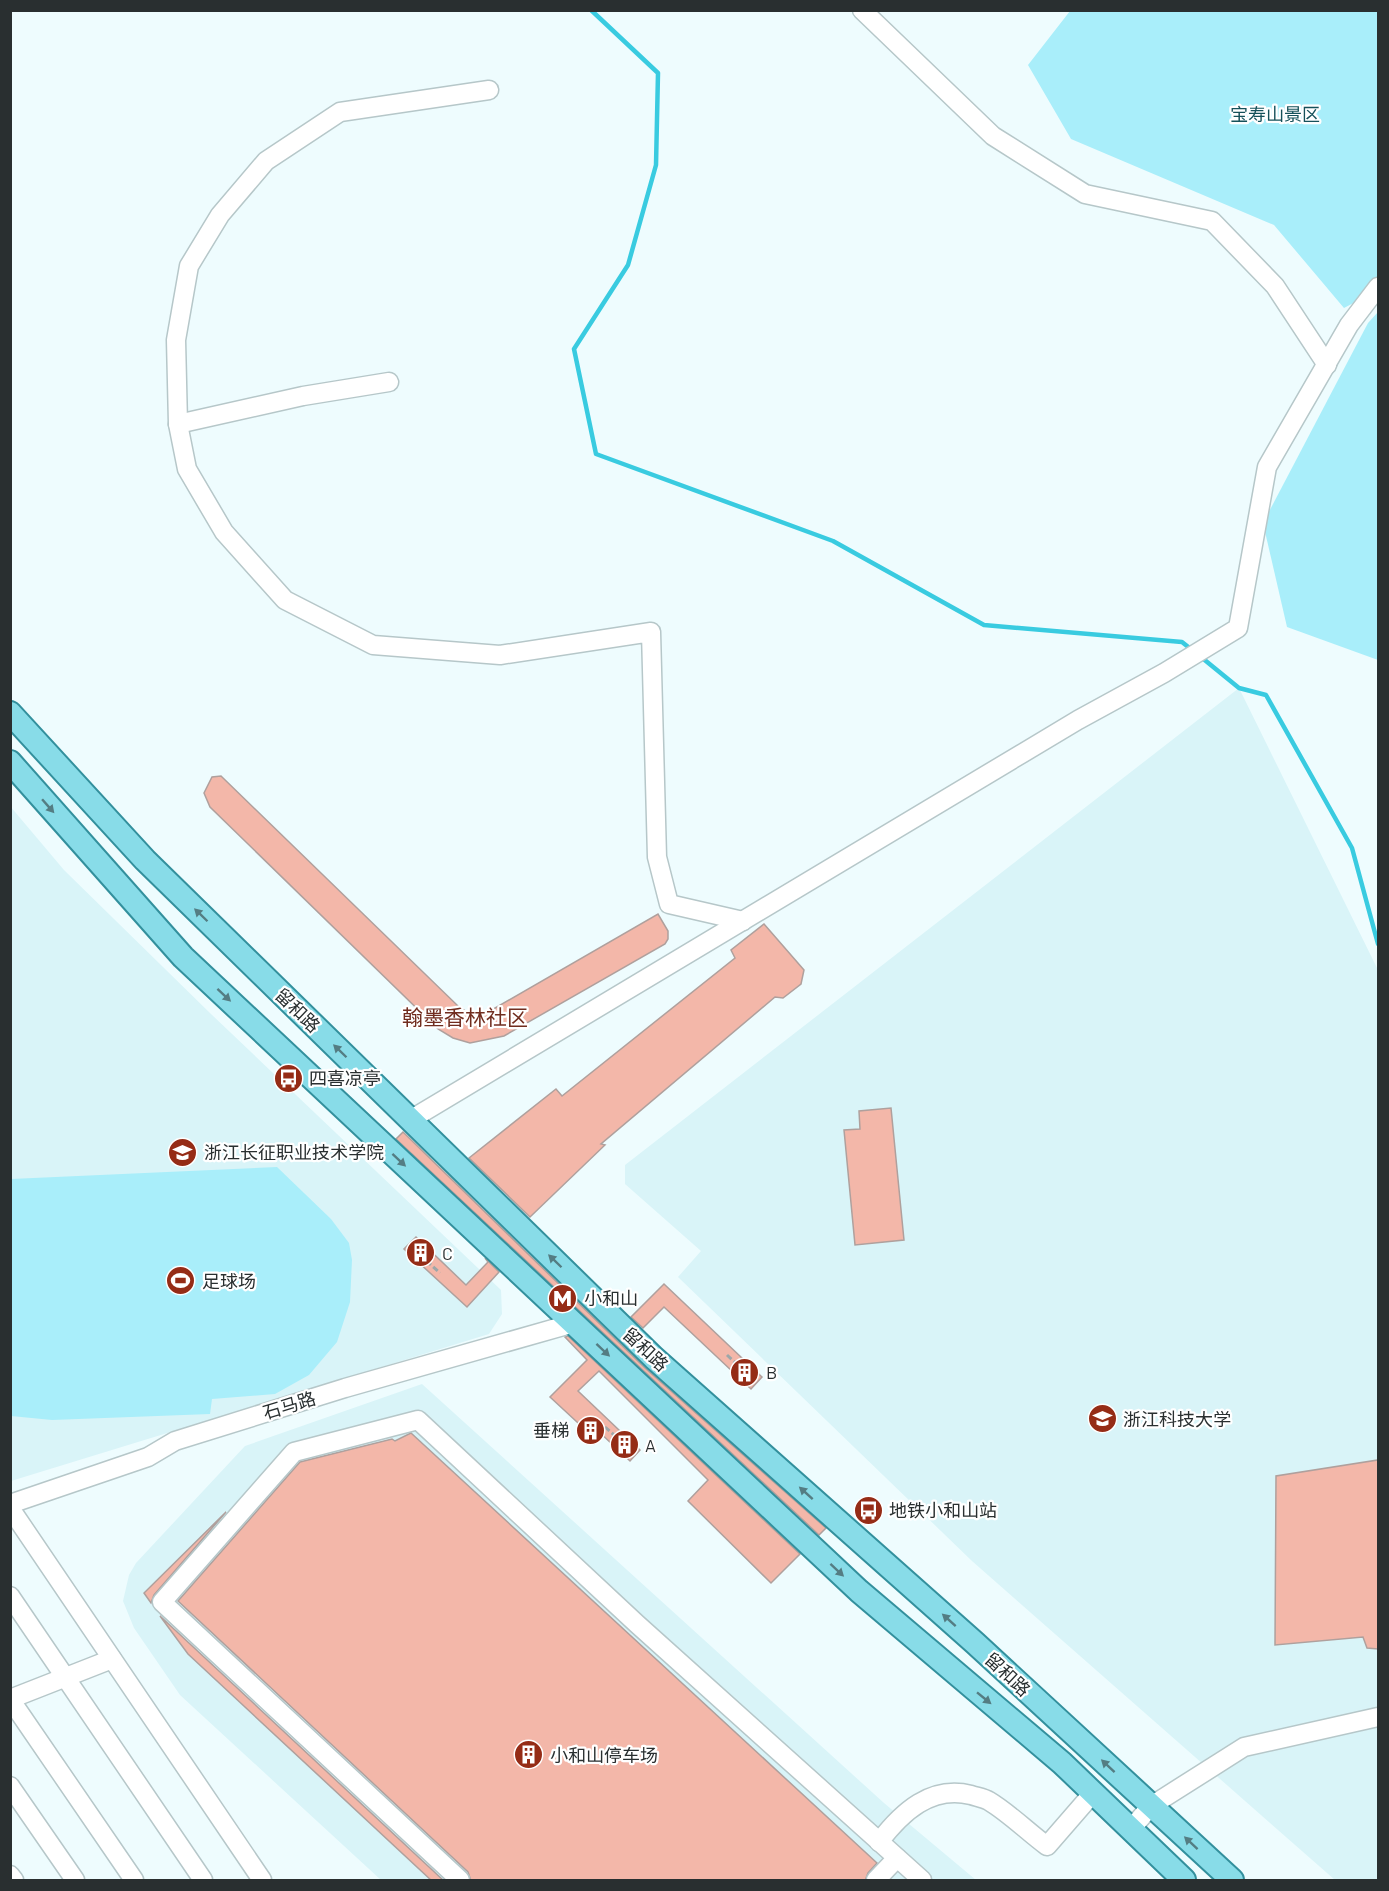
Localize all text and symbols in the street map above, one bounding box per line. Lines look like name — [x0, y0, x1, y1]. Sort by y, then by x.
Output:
park label: 宝寿山景区 — [1230, 103, 1320, 125]
one-way arrow — [41, 798, 54, 813]
one-way arrow — [195, 908, 209, 922]
street label: 留和路 — [271, 983, 325, 1037]
one-way arrow — [216, 988, 231, 1002]
district label: 翰墨香林社区 — [402, 1004, 528, 1029]
one-way arrow — [334, 1045, 348, 1059]
bus stop icon: 四喜凉亭 — [272, 1062, 304, 1094]
place label: 四喜凉亭 — [309, 1067, 381, 1089]
school or university icon: 浙江长征职业技术学院 — [167, 1136, 199, 1168]
place label: 浙江长征职业技术学院 — [204, 1141, 384, 1163]
one-way arrow — [392, 1152, 406, 1166]
building icon: C — [405, 1237, 437, 1269]
place label: C — [442, 1242, 453, 1264]
one-way arrow — [547, 1254, 562, 1268]
sports icon: 足球场 — [165, 1265, 197, 1297]
place label: 足球场 — [202, 1270, 256, 1292]
metro station icon: 小和山 — [547, 1282, 579, 1314]
place label: 小和山 — [584, 1287, 638, 1309]
street label: 留和路 — [619, 1323, 673, 1375]
one-way arrow — [595, 1343, 610, 1356]
building icon: B — [729, 1356, 761, 1388]
place label: B — [766, 1361, 777, 1383]
street label: 石马路 — [260, 1387, 318, 1423]
school or university icon: 浙江科技大学 — [1086, 1403, 1118, 1435]
place label: 浙江科技大学 — [1123, 1408, 1231, 1430]
building icon: 垂梯 — [574, 1414, 606, 1446]
place label: 垂梯 — [533, 1419, 569, 1441]
building icon: A — [608, 1429, 640, 1461]
place label: A — [645, 1434, 656, 1456]
one-way arrow — [799, 1487, 814, 1500]
bus stop icon: 地铁小和山站 — [852, 1494, 884, 1526]
place label: 地铁小和山站 — [889, 1499, 997, 1521]
one-way arrow — [829, 1563, 844, 1577]
one-way arrow — [941, 1613, 956, 1627]
street label: 留和路 — [981, 1648, 1035, 1700]
one-way arrow — [976, 1692, 992, 1705]
building icon: 小和山停车场 — [513, 1739, 545, 1771]
place label: 小和山停车场 — [550, 1744, 658, 1766]
one-way arrow — [1100, 1759, 1115, 1773]
one-way arrow — [1184, 1836, 1199, 1850]

